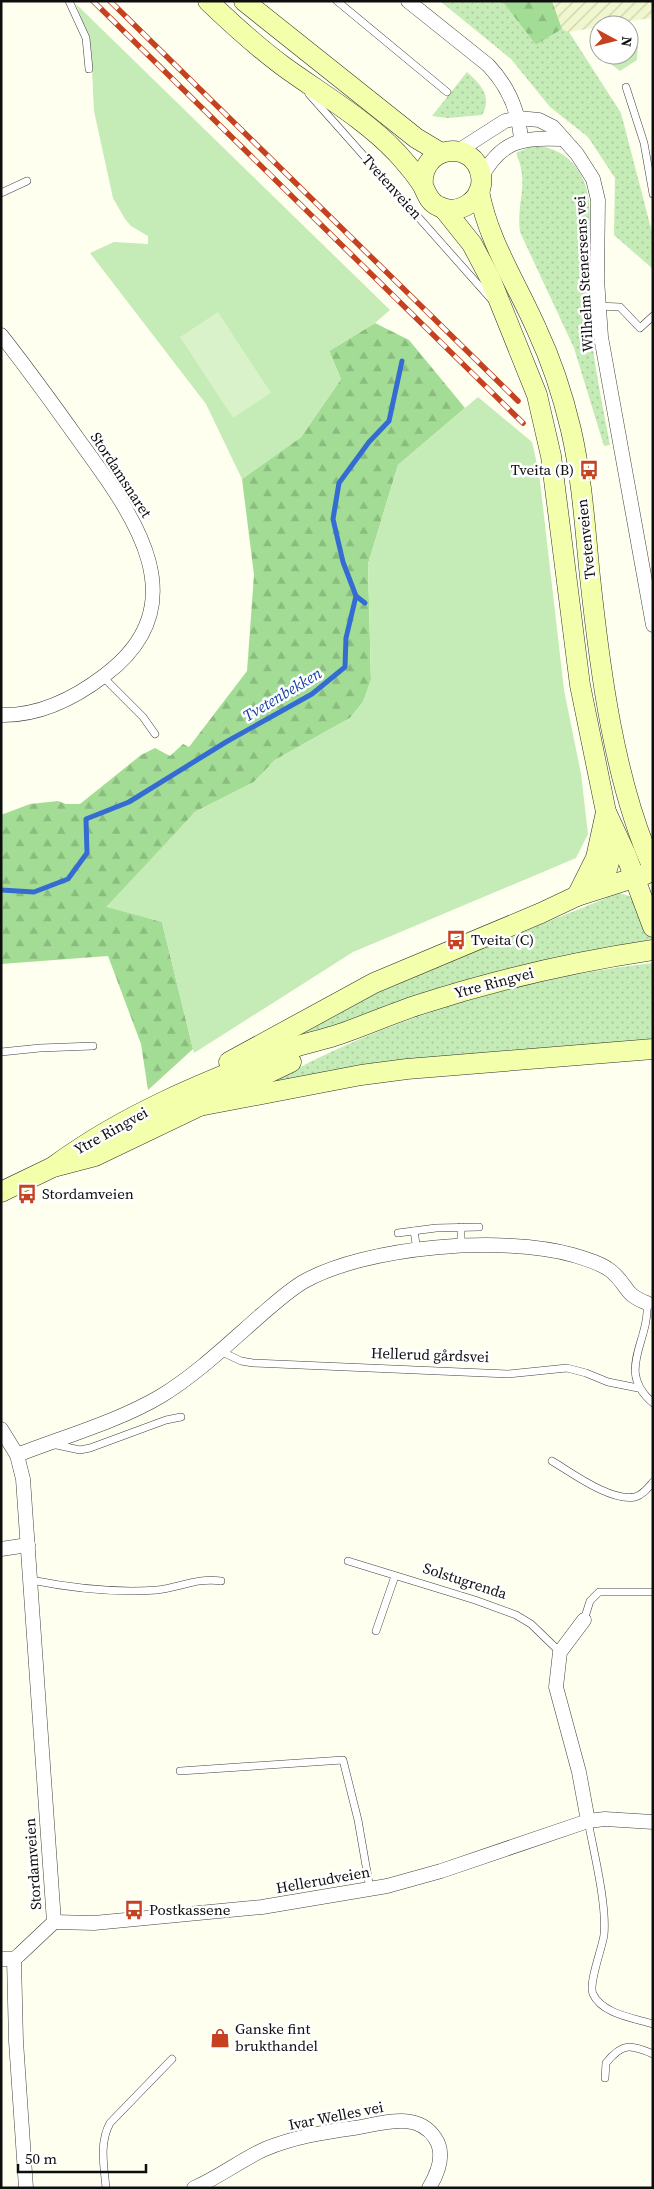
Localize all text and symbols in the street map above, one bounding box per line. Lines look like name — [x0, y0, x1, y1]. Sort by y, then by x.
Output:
north arrow — [589, 15, 639, 65]
text: N — [616, 35, 637, 48]
street label: Tvetenveien — [358, 150, 427, 224]
street label: Wilhelm Stenersens vei — [569, 195, 598, 353]
street label: Stordamsnaret — [86, 428, 157, 522]
place label: Tveita (B) — [511, 459, 574, 480]
bus stop icon: Tveita (B) — [578, 459, 600, 481]
street label: Tvetenveien — [571, 498, 600, 580]
water label: Tvetenbekken — [238, 662, 326, 726]
bus stop icon: Tveita (C) — [445, 929, 467, 951]
place label: Tveita (C) — [471, 929, 534, 950]
street label: Ytre Ringvei — [452, 962, 536, 1003]
street label: Ytre Ringvei — [70, 1102, 151, 1159]
bus stop icon: Stordamveien — [16, 1183, 38, 1205]
place label: Stordamveien — [42, 1183, 134, 1204]
street label: Hellerud gårdsvei — [371, 1342, 489, 1367]
street label: Solstugrenda — [421, 1557, 510, 1604]
street label: Stordamveien — [19, 1817, 46, 1911]
street label: Hellerudveien — [274, 1861, 372, 1898]
bus stop icon: Postkassene — [123, 1899, 145, 1921]
place label: Postkassene — [149, 1899, 231, 1920]
place label: Ganske fint brukthandel — [235, 2018, 318, 2056]
shop icon: Ganske fint brukthandel — [209, 2027, 231, 2049]
street label: Ivar Welles vei — [287, 2096, 385, 2135]
scale bar — [18, 2142, 145, 2174]
text: 50 m — [25, 2148, 57, 2169]

